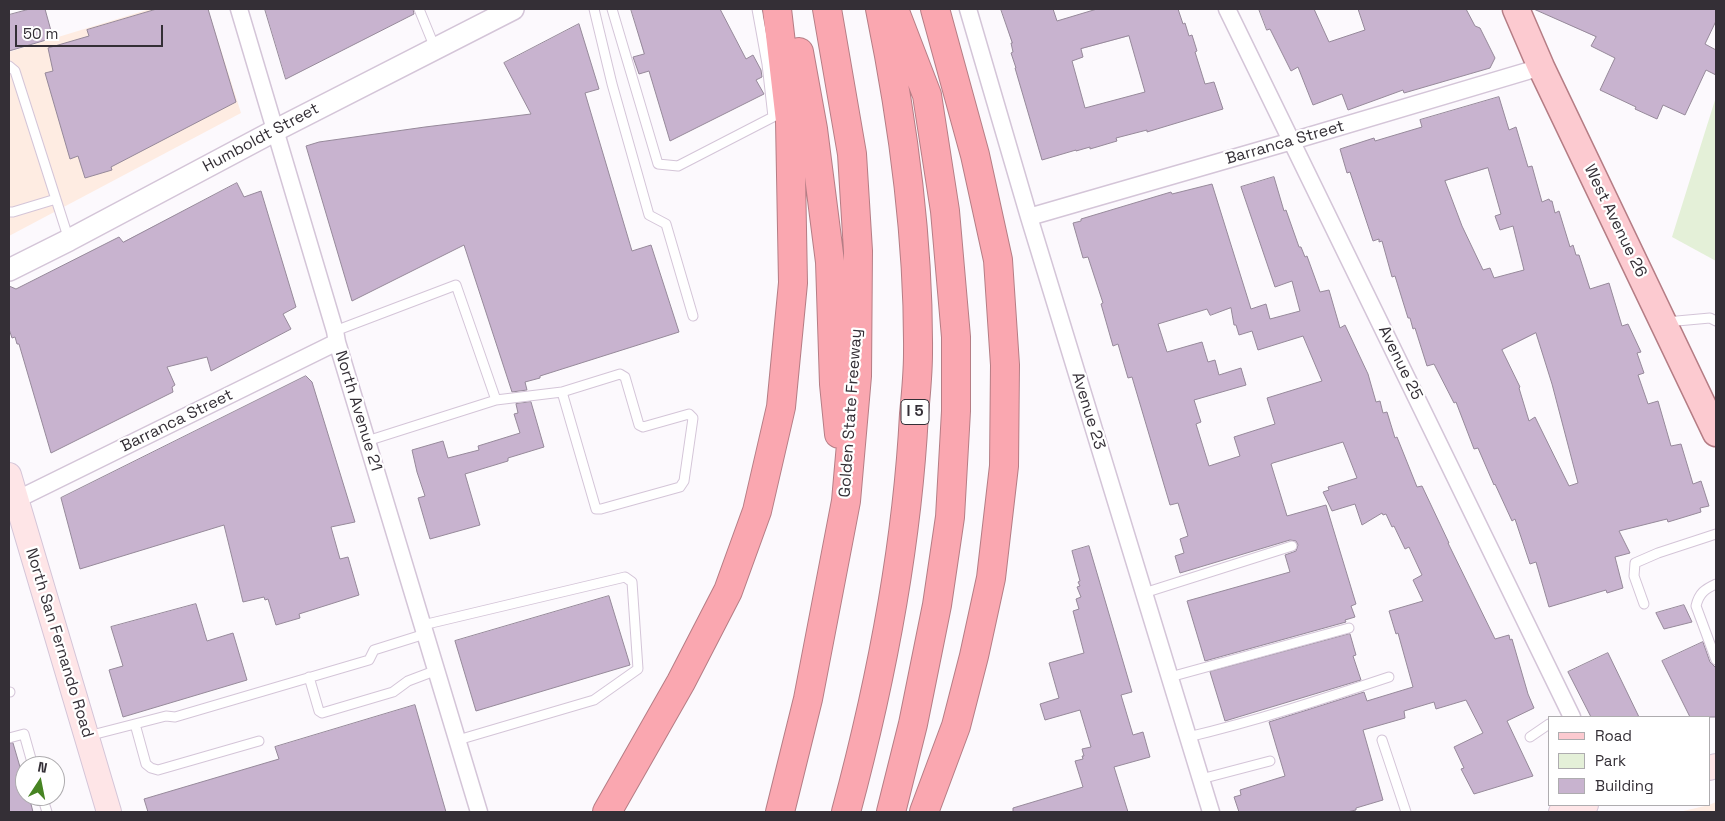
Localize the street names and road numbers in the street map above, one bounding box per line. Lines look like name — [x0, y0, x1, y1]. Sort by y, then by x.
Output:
street label: Humboldt Street — [200, 99, 322, 177]
street label: Barranca Street — [1224, 117, 1346, 169]
street label: West Avenue 26 — [1579, 162, 1651, 280]
street label: Avenue 25 — [1374, 323, 1426, 403]
street label: Golden State Freeway — [836, 328, 866, 498]
street label: North Avenue 21 — [331, 349, 385, 473]
street label: Avenue 23 — [1067, 370, 1109, 452]
street label: Barranca Street — [118, 386, 236, 456]
road number: I 5 — [901, 400, 929, 424]
street label: North San Fernando Road — [21, 546, 97, 740]

